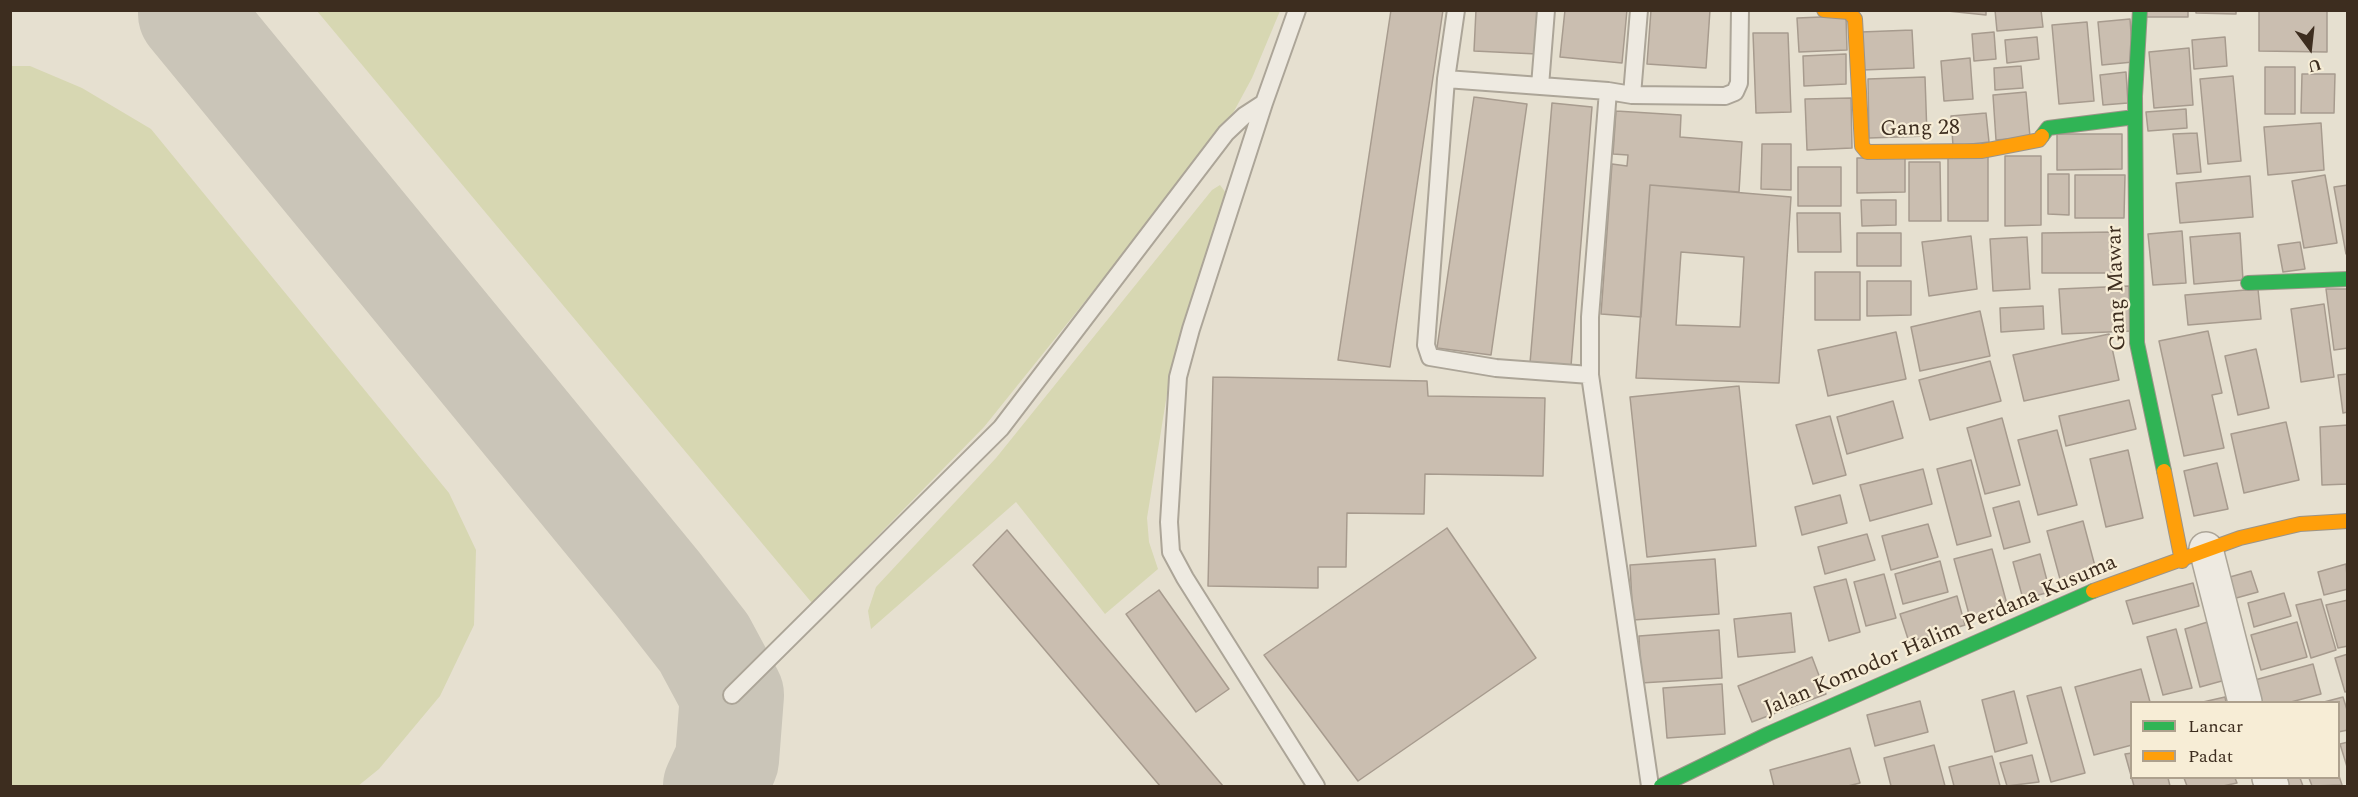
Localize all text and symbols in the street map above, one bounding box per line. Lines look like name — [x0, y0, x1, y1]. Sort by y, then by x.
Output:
north arrow — [2280, 18, 2340, 78]
text: U — [2305, 52, 2324, 79]
street label: Gang 28 — [1880, 116, 1960, 144]
street label: Gang Mawar — [2103, 225, 2133, 351]
street label: Jalan Komodor Halim Perdana Kusuma — [1761, 550, 2121, 724]
legend — [2130, 701, 2340, 779]
text: Lancar — [2188, 713, 2243, 740]
text: Padat — [2188, 743, 2233, 770]

